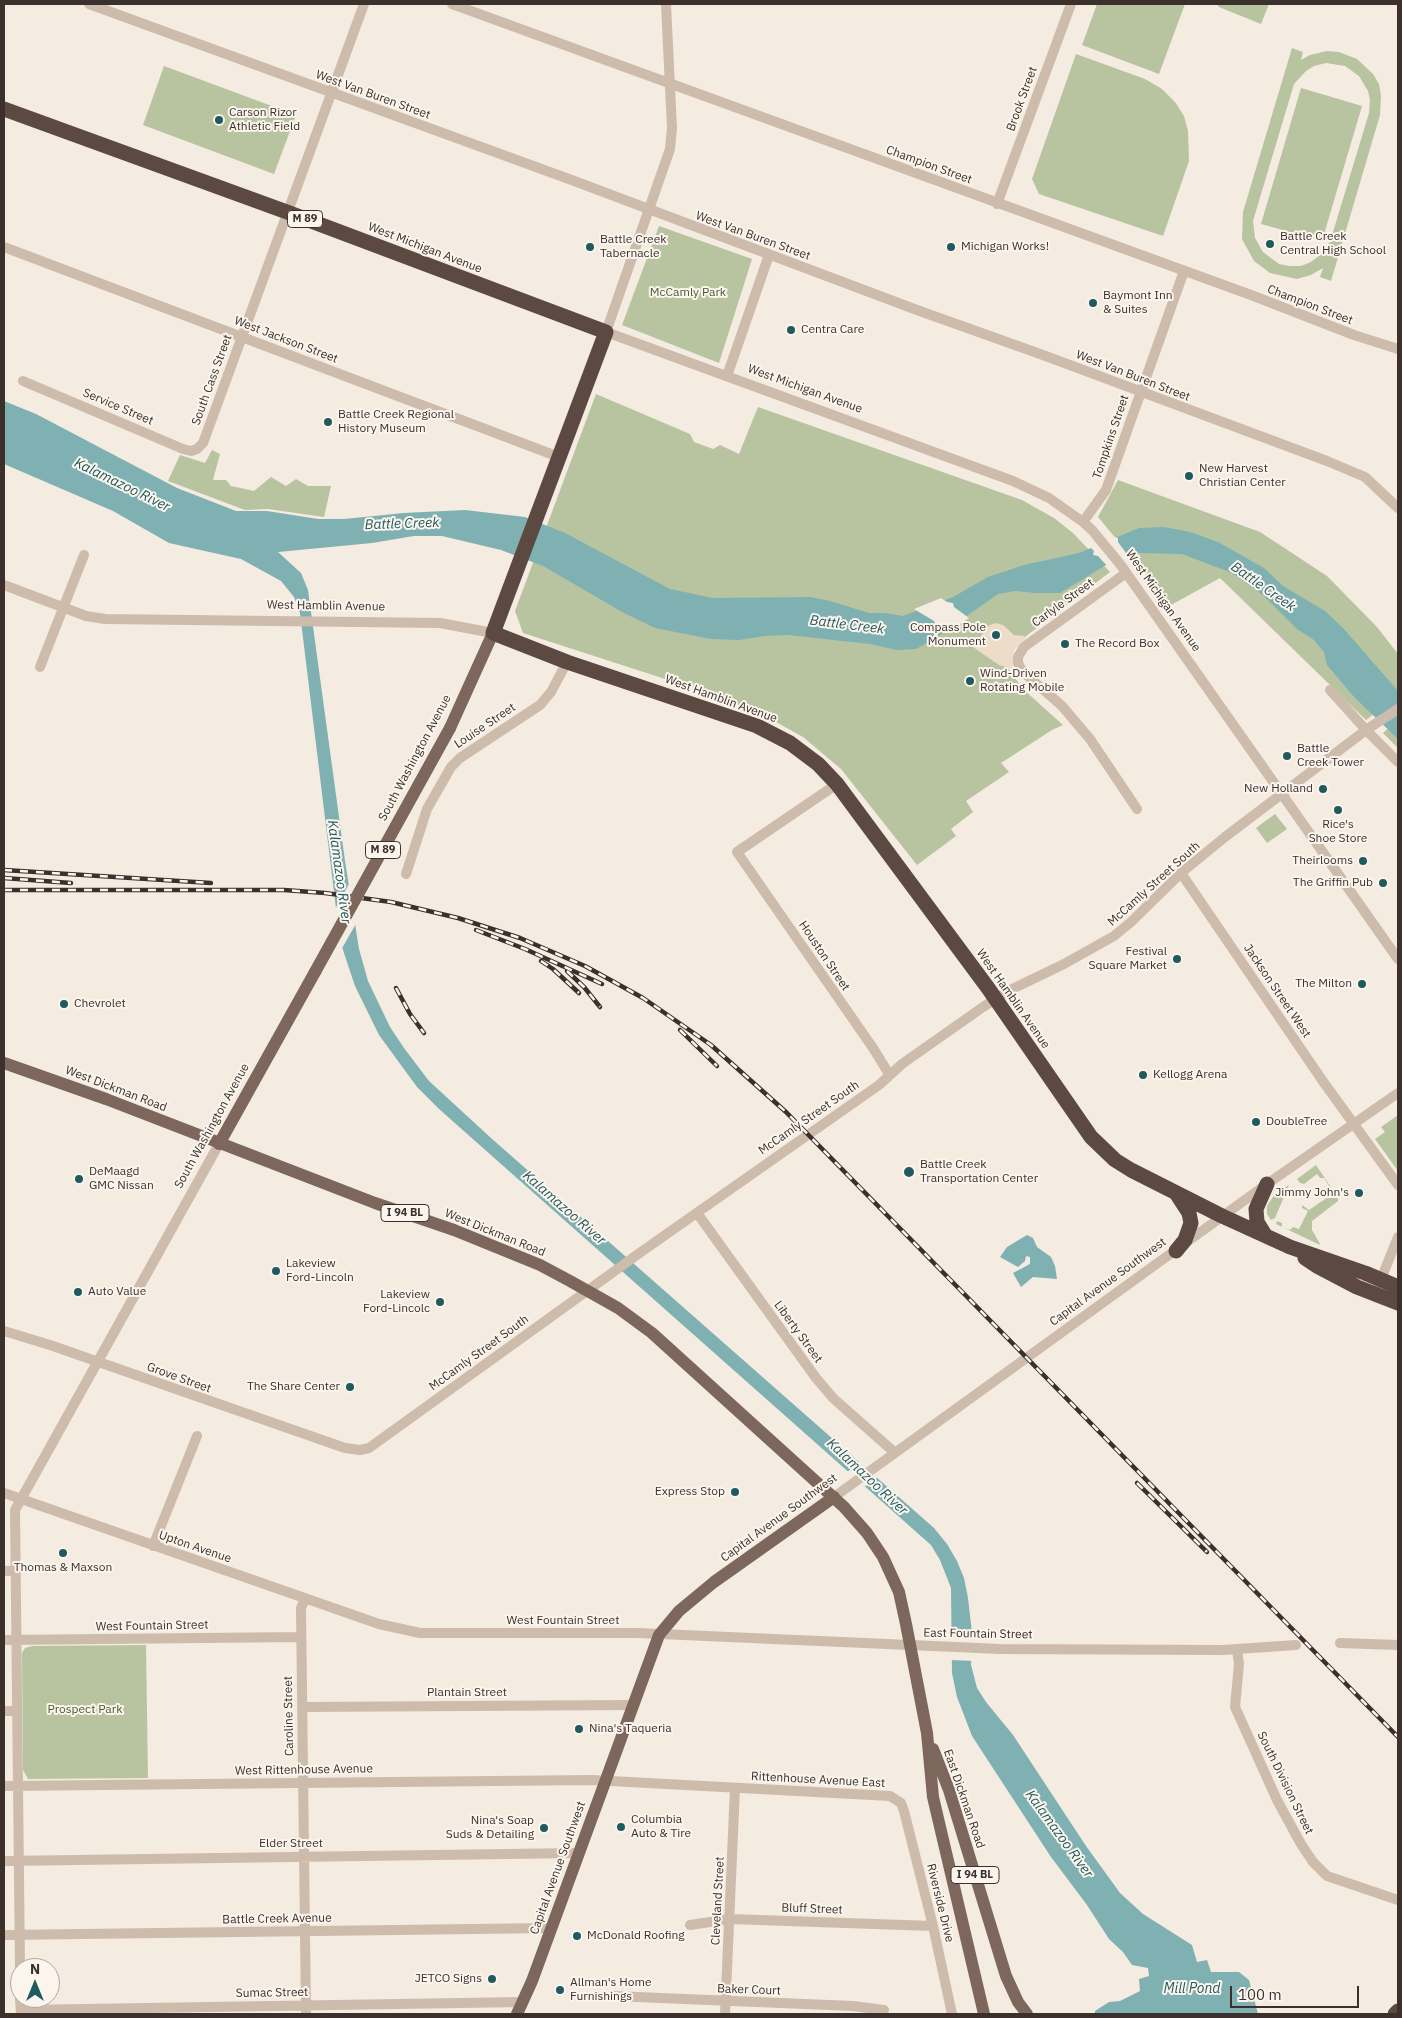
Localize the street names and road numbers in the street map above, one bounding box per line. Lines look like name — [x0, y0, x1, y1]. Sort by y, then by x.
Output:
street label: Brook Street — [1004, 65, 1040, 133]
street label: West Van Buren Street — [314, 68, 432, 122]
street label: Champion Street — [884, 143, 974, 187]
street label: West Van Buren Street — [694, 209, 812, 263]
road number: M 89 — [288, 210, 322, 228]
street label: West Michigan Avenue — [366, 220, 484, 276]
street label: Champion Street — [1265, 282, 1355, 328]
street label: West Jackson Street — [232, 314, 340, 366]
street label: South Cass Street — [189, 333, 235, 427]
street label: West Van Buren Street — [1074, 348, 1192, 404]
street label: West Michigan Avenue — [746, 362, 864, 416]
street label: Service Street — [81, 386, 155, 428]
street label: Tompkins Street — [1090, 393, 1132, 481]
street label: West Michigan Avenue — [1122, 547, 1204, 655]
street label: Carlyle Street — [1029, 576, 1097, 630]
street label: West Hamblin Avenue — [267, 598, 385, 614]
street label: West Hamblin Avenue — [663, 672, 779, 726]
street label: South Washington Avenue — [376, 692, 454, 824]
street label: Louise Street — [452, 700, 518, 752]
street label: McCamly Street South — [1105, 839, 1203, 929]
road number: M 89 — [366, 842, 400, 858]
street label: Houston Street — [795, 918, 853, 994]
street label: Jackson Street West — [1240, 941, 1314, 1041]
street label: West Hamblin Avenue — [973, 946, 1053, 1052]
street label: South Washington Avenue — [172, 1061, 252, 1191]
street label: West Dickman Road — [63, 1063, 169, 1115]
street label: McCamly Street South — [756, 1078, 862, 1158]
road number: I 94 BL — [381, 1204, 429, 1222]
street label: West Dickman Road — [442, 1206, 548, 1260]
street label: Capital Avenue Southwest — [1047, 1235, 1169, 1329]
street label: Liberty Street — [771, 1298, 825, 1366]
street label: McCamly Street South — [426, 1312, 532, 1394]
street label: Grove Street — [145, 1360, 213, 1396]
street label: Capital Avenue Southwest — [718, 1471, 840, 1565]
street label: Upton Avenue — [157, 1528, 233, 1566]
street label: West Fountain Street — [507, 1614, 619, 1628]
street label: West Fountain Street — [95, 1618, 209, 1634]
street label: East Fountain Street — [923, 1626, 1033, 1642]
street label: Caroline Street — [281, 1676, 297, 1756]
street label: Plantain Street — [427, 1686, 507, 1700]
street label: South Division Street — [1254, 1729, 1316, 1837]
street label: East Dickman Road — [940, 1748, 988, 1850]
street label: West Rittenhouse Avenue — [235, 1762, 373, 1778]
street label: Rittenhouse Avenue East — [751, 1769, 885, 1791]
street label: Capital Avenue Southwest — [527, 1799, 589, 1937]
street label: Elder Street — [259, 1837, 323, 1851]
street label: Cleveland Street — [708, 1856, 728, 1946]
street label: Riverside Drive — [923, 1862, 957, 1944]
road number: I 94 BL — [951, 1866, 999, 1884]
street label: Bluff Street — [781, 1901, 843, 1917]
street label: Battle Creek Avenue — [222, 1911, 332, 1927]
street label: Baker Court — [717, 1982, 781, 1998]
street label: Sumac Street — [236, 1985, 308, 2001]

